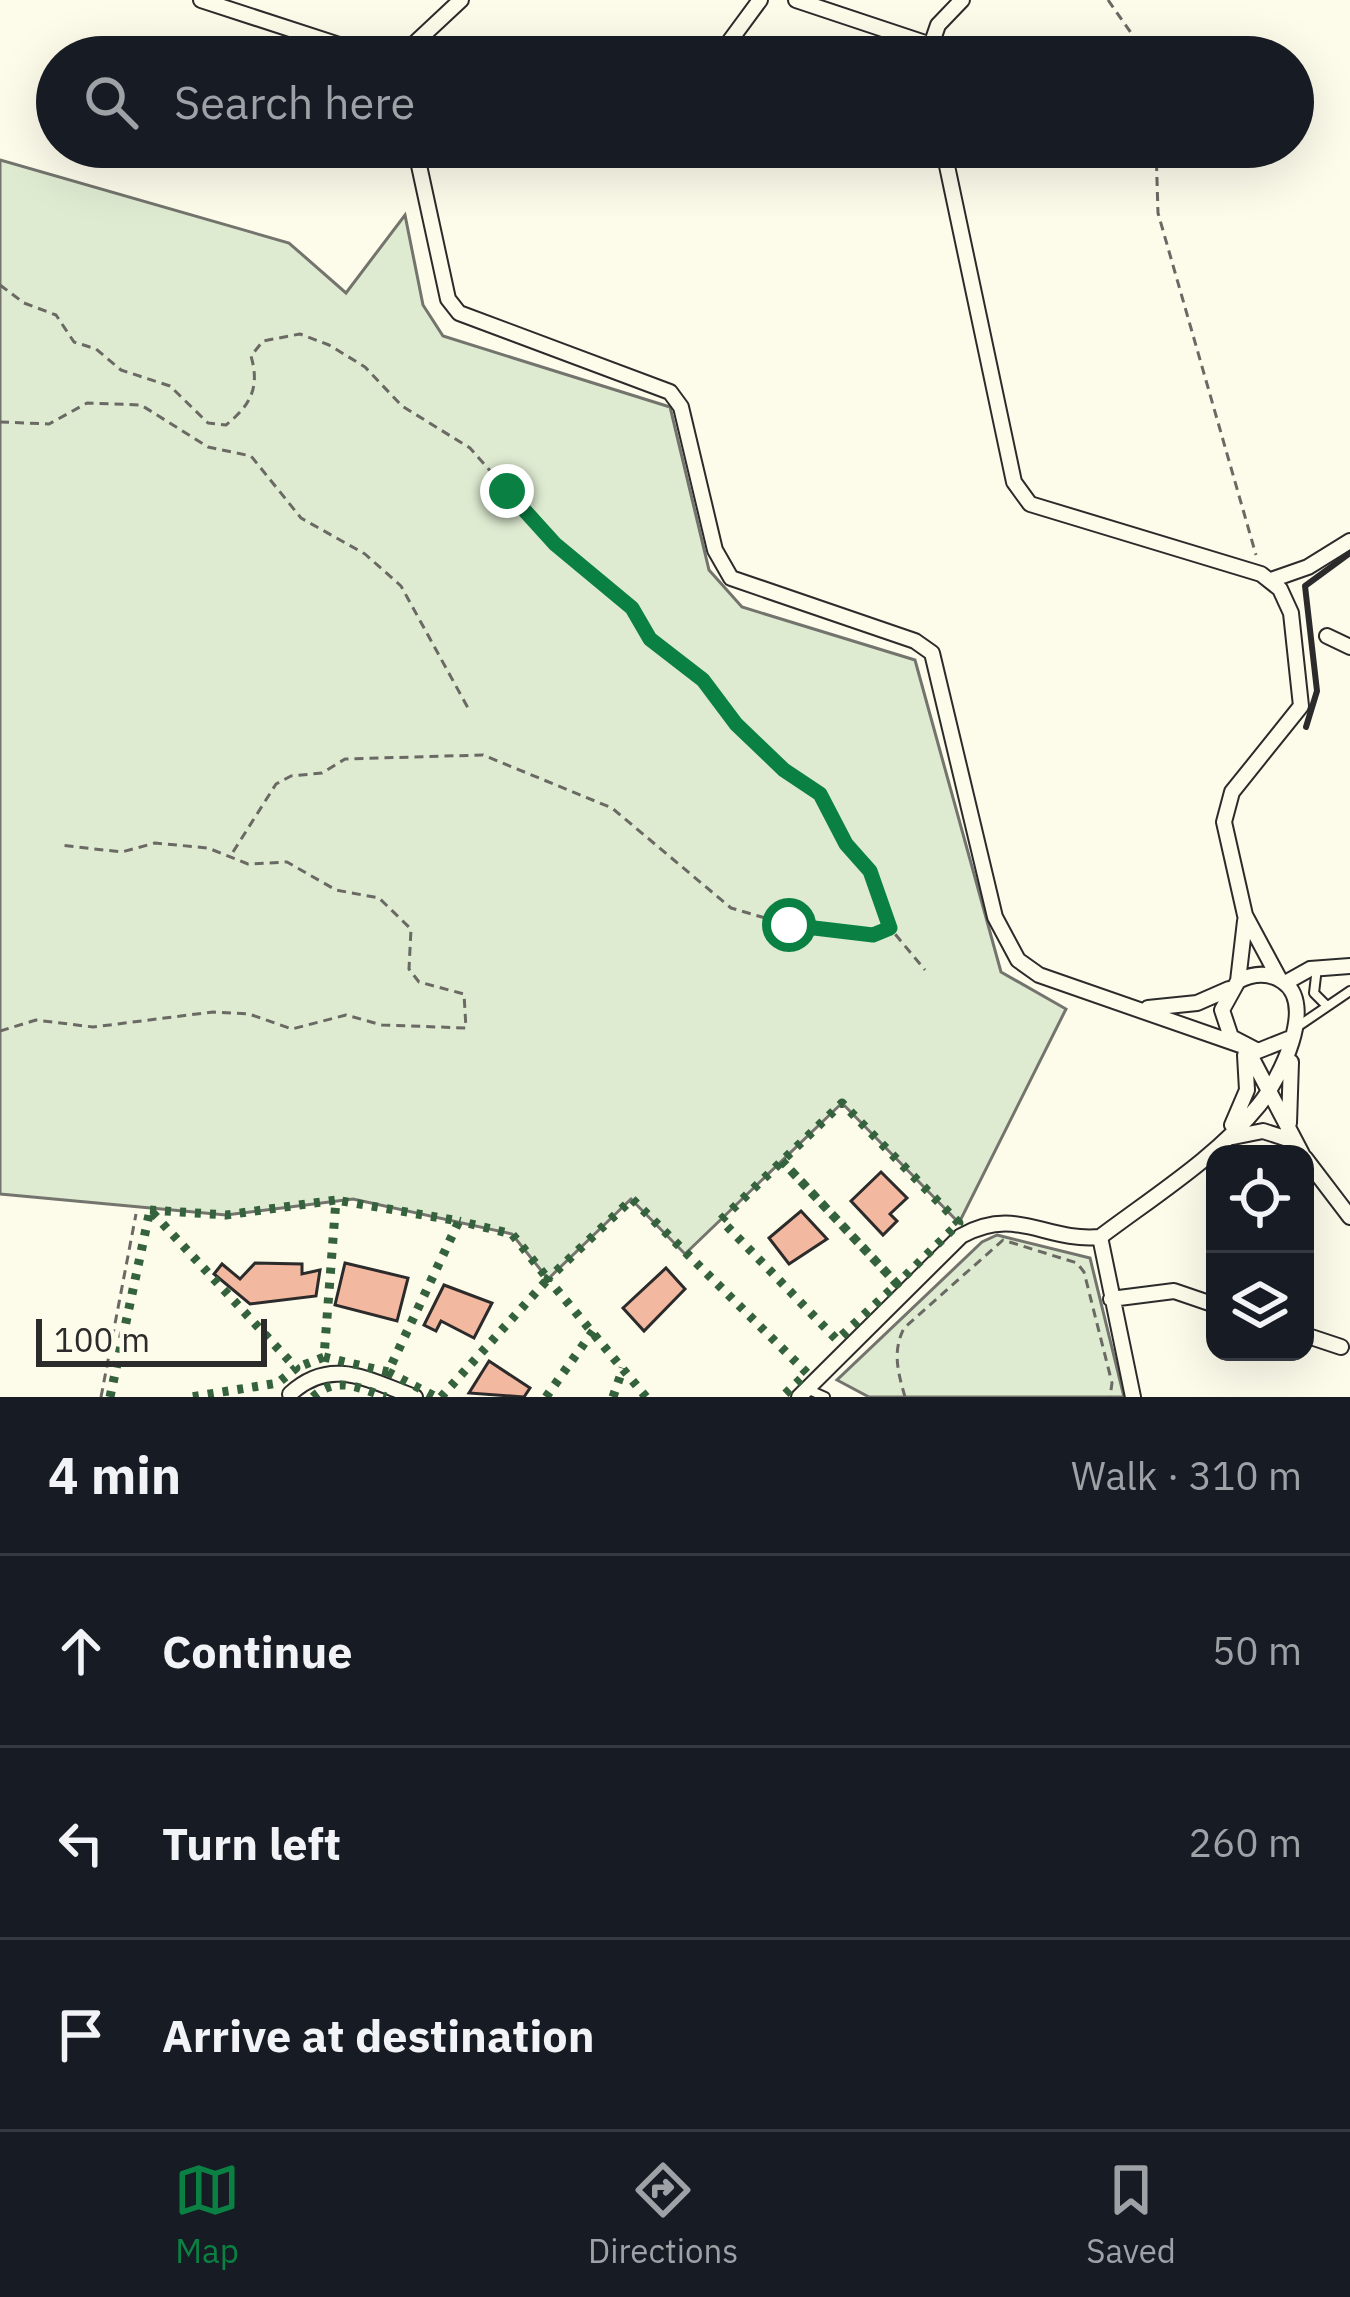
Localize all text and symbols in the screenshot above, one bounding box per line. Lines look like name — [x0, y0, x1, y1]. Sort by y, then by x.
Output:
search box — [36, 36, 1314, 168]
icon: search — [78, 69, 144, 135]
text: Search here — [174, 73, 415, 131]
route end — [480, 464, 534, 518]
route start — [762, 898, 816, 952]
map controls — [1206, 1145, 1314, 1361]
button: locate — [1206, 1145, 1314, 1253]
button: layers — [1206, 1253, 1314, 1361]
scale bar — [36, 1313, 267, 1366]
text: 100 m — [54, 1318, 150, 1361]
text: 4 min — [48, 1442, 181, 1508]
text: Walk · 310 m — [1071, 1450, 1302, 1501]
icon: ahead — [48, 1618, 114, 1684]
text: Continue — [162, 1622, 353, 1680]
text: 50 m — [1212, 1625, 1302, 1676]
icon: left — [48, 1810, 114, 1876]
text: Turn left — [162, 1814, 341, 1872]
text: 260 m — [1189, 1817, 1302, 1868]
icon: arrive — [48, 2002, 114, 2068]
text: Arrive at destination — [162, 2006, 595, 2064]
tab: Map — [174, 2157, 240, 2272]
tab: Directions — [588, 2157, 738, 2272]
tab: Saved — [1086, 2157, 1176, 2272]

